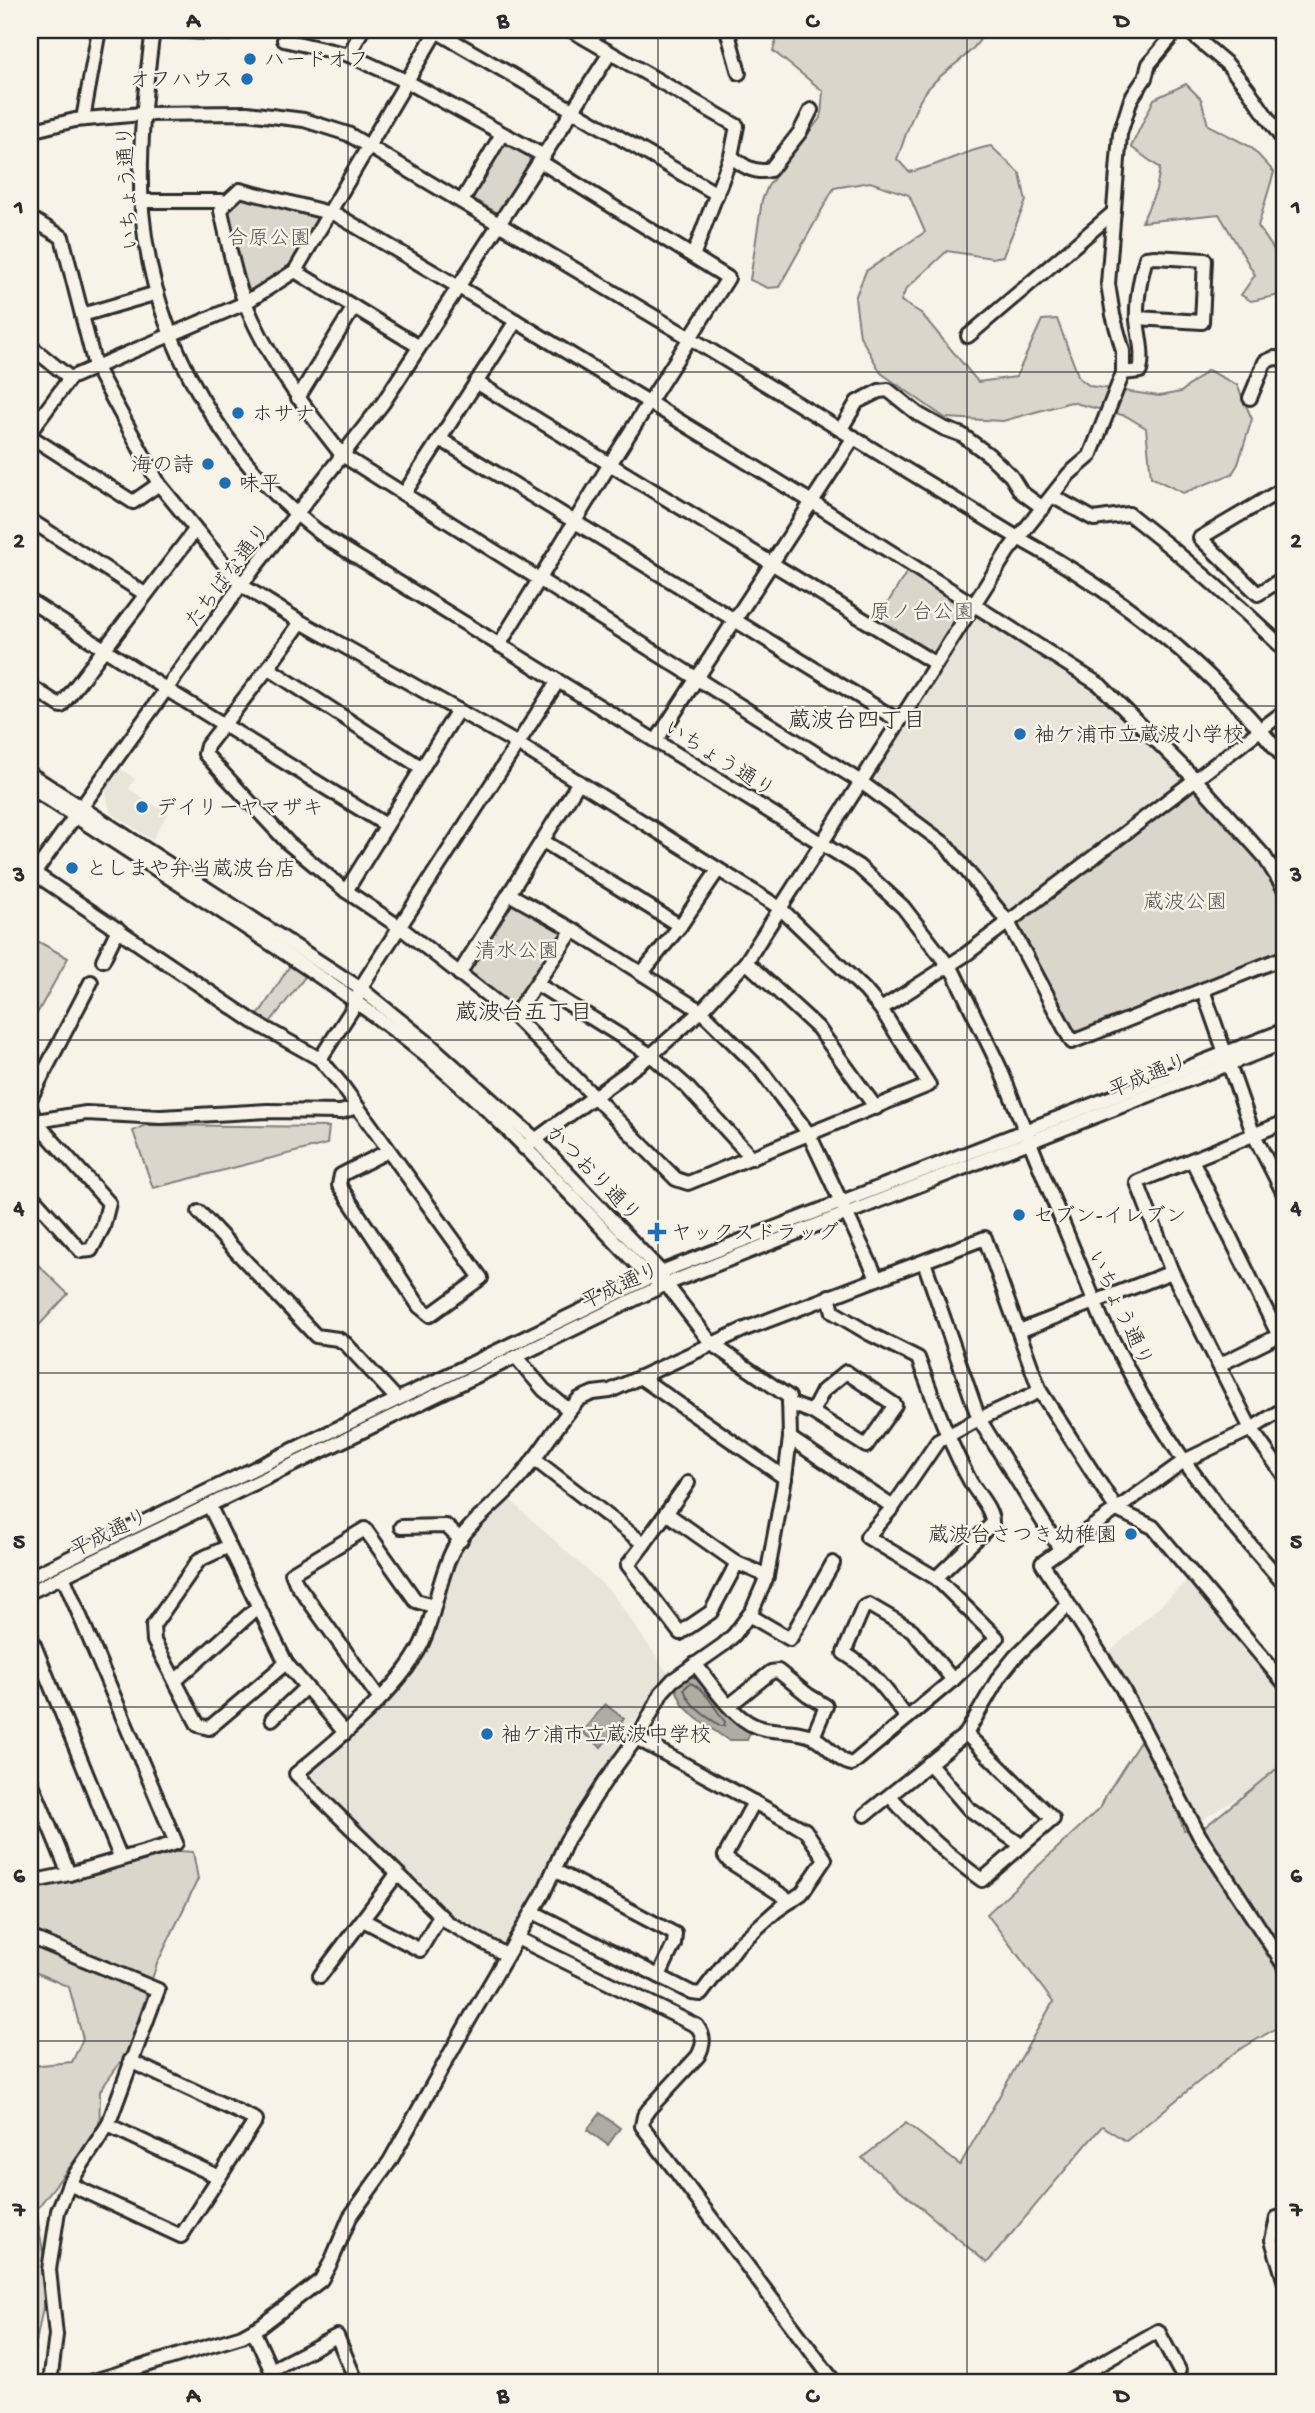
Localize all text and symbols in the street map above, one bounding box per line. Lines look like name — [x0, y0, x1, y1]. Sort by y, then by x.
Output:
text: A — [185, 9, 201, 36]
text: B — [496, 9, 510, 36]
text: C — [806, 9, 821, 36]
text: D — [1113, 9, 1131, 36]
place label: ハードオフ — [264, 50, 369, 75]
marker: ハードオフ — [242, 51, 258, 67]
place label: オフハウス — [129, 70, 233, 95]
marker: オフハウス — [239, 71, 255, 87]
street label: いちょう通り — [114, 124, 146, 251]
text: 1 — [13, 195, 24, 222]
text: 1 — [1290, 195, 1301, 222]
park label: 合原公園 — [227, 227, 311, 253]
place label: ホサナ — [252, 404, 315, 429]
marker: ホサナ — [230, 405, 246, 421]
place label: 海の詩 — [131, 454, 194, 480]
marker: 海の詩 — [200, 456, 216, 472]
place label: 味平 — [239, 472, 281, 499]
marker: 味平 — [217, 475, 233, 491]
street label: たちばな通り — [181, 519, 278, 635]
text: 2 — [13, 529, 25, 556]
text: 2 — [1290, 529, 1302, 556]
park label: 原ノ台公園 — [870, 601, 975, 627]
district label: 蔵波台四丁目 — [788, 708, 926, 736]
street label: いちょう通り — [658, 716, 779, 805]
place label: 袖ケ浦市立蔵波小学校 — [1034, 724, 1244, 750]
marker: 袖ケ浦市立蔵波小学校 — [1012, 726, 1028, 742]
place label: デイリーヤマザキ — [156, 797, 323, 823]
marker: デイリーヤマザキ — [134, 799, 150, 815]
place label: としまや弁当蔵波台店 — [86, 857, 296, 884]
marker: としまや弁当蔵波台店 — [64, 860, 80, 876]
text: 3 — [12, 863, 25, 890]
text: 3 — [1289, 863, 1302, 890]
park label: 蔵波公園 — [1143, 891, 1227, 917]
park label: 清水公園 — [475, 939, 559, 966]
district label: 蔵波台五丁目 — [455, 1000, 593, 1028]
street label: 平成通り — [1105, 1050, 1193, 1106]
street label: かつおり通り — [539, 1121, 645, 1229]
text: 4 — [13, 1196, 25, 1223]
text: 4 — [1290, 1196, 1302, 1223]
place label: セブン-イレブン — [1033, 1205, 1187, 1231]
marker: セブン-イレブン — [1011, 1207, 1027, 1223]
place label: ヤックスドラッグ — [671, 1222, 839, 1248]
marker: ヤックスドラッグ — [649, 1224, 665, 1240]
street label: いちょう通り — [1080, 1247, 1157, 1372]
street label: 平成通り — [578, 1258, 665, 1317]
street label: 平成通り — [67, 1505, 154, 1565]
place label: 蔵波台さつき幼稚園 — [928, 1524, 1117, 1550]
marker: 蔵波台さつき幼稚園 — [1123, 1526, 1139, 1542]
text: 5 — [13, 1530, 25, 1557]
text: 5 — [1290, 1530, 1302, 1557]
place label: 袖ケ浦市立蔵波中学校 — [501, 1723, 711, 1750]
marker: 袖ケ浦市立蔵波中学校 — [479, 1726, 495, 1742]
text: 6 — [13, 1864, 26, 1891]
text: 6 — [1290, 1864, 1303, 1891]
text: 7 — [12, 2198, 26, 2225]
text: 7 — [1289, 2198, 1303, 2225]
text: A — [185, 2384, 201, 2411]
text: B — [496, 2384, 510, 2411]
text: C — [806, 2384, 821, 2411]
text: D — [1113, 2384, 1131, 2411]

